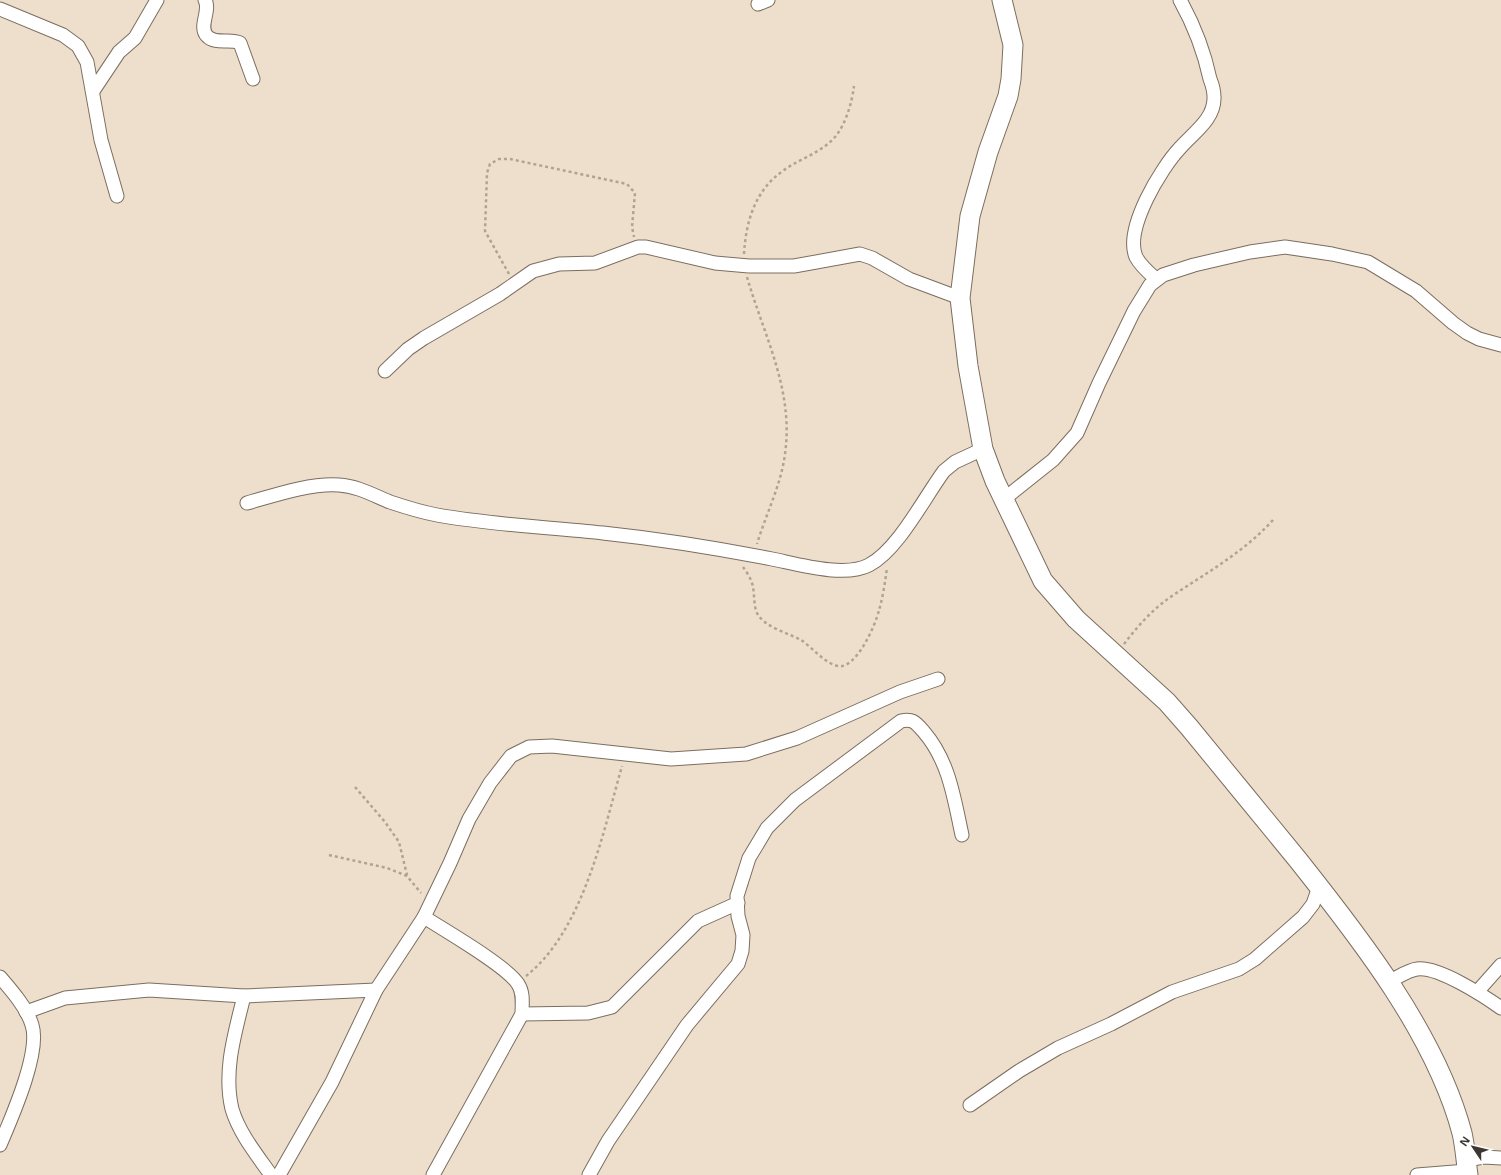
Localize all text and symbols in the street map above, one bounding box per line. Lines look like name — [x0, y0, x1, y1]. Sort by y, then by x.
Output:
north arrow — [1453, 1127, 1493, 1167]
text: N — [1456, 1133, 1473, 1149]

